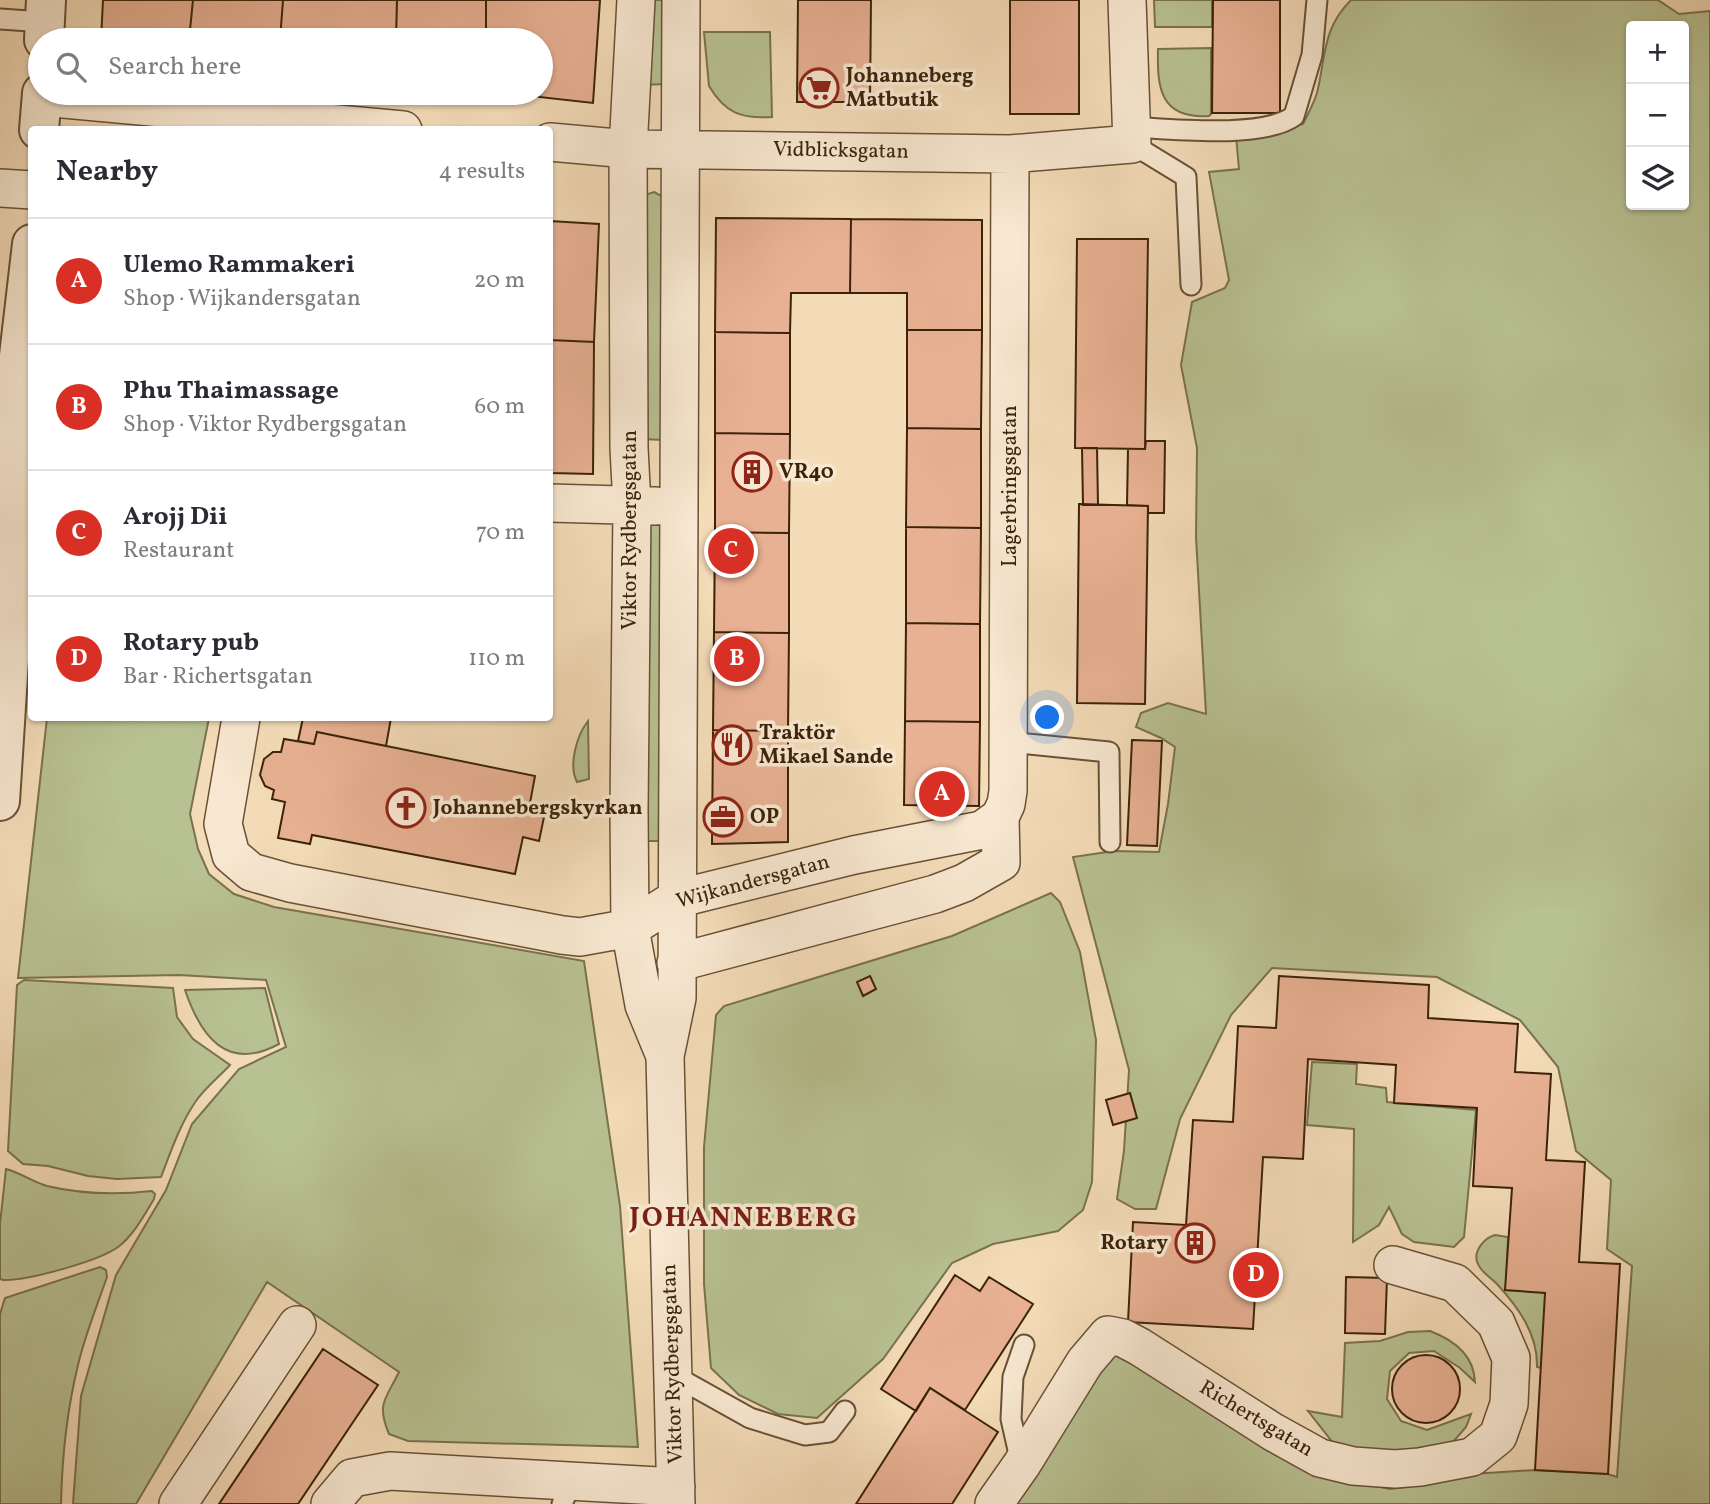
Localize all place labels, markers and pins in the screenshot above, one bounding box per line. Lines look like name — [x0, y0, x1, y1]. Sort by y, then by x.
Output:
place label: Johanneberg Matbutik — [845, 62, 974, 115]
supermarket icon: Johanneberg Matbutik — [798, 67, 840, 109]
building icon: VR40 — [731, 451, 773, 493]
place label: VR40 — [779, 458, 834, 487]
pin: C — [708, 525, 754, 577]
pin: B — [714, 633, 760, 685]
place label: Traktör Mikael Sande — [759, 719, 893, 772]
restaurant icon: Traktör Mikael Sande — [711, 724, 753, 766]
pin: A — [919, 768, 965, 820]
church icon: Johannebergskyrkan — [385, 787, 427, 829]
place label: Johannebergskyrkan — [432, 794, 643, 823]
office icon: OP — [702, 796, 744, 838]
place label: OP — [750, 803, 779, 832]
building icon: Rotary — [1174, 1222, 1216, 1264]
place label: Rotary — [1101, 1229, 1168, 1258]
pin: D — [1233, 1249, 1279, 1301]

